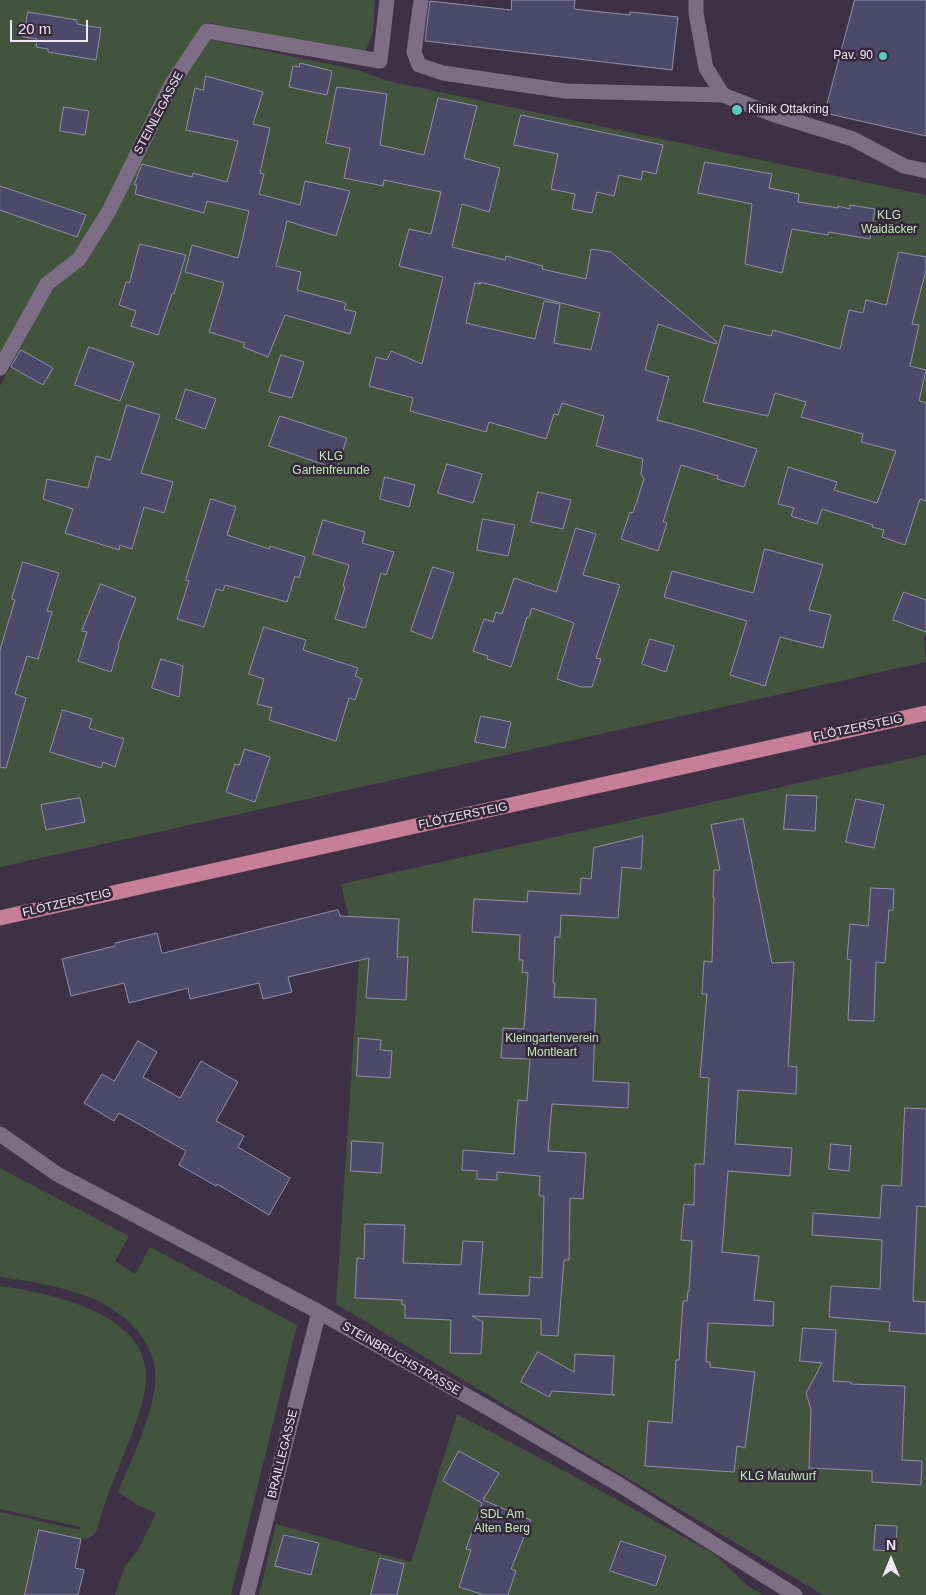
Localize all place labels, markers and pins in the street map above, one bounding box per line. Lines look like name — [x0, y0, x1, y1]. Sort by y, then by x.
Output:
place label: Pav. 90 — [833, 49, 873, 63]
marker: Pav. 90 — [877, 50, 889, 62]
marker: Klinik Ottakring — [730, 103, 744, 117]
place label: Klinik Ottakring — [748, 103, 829, 117]

